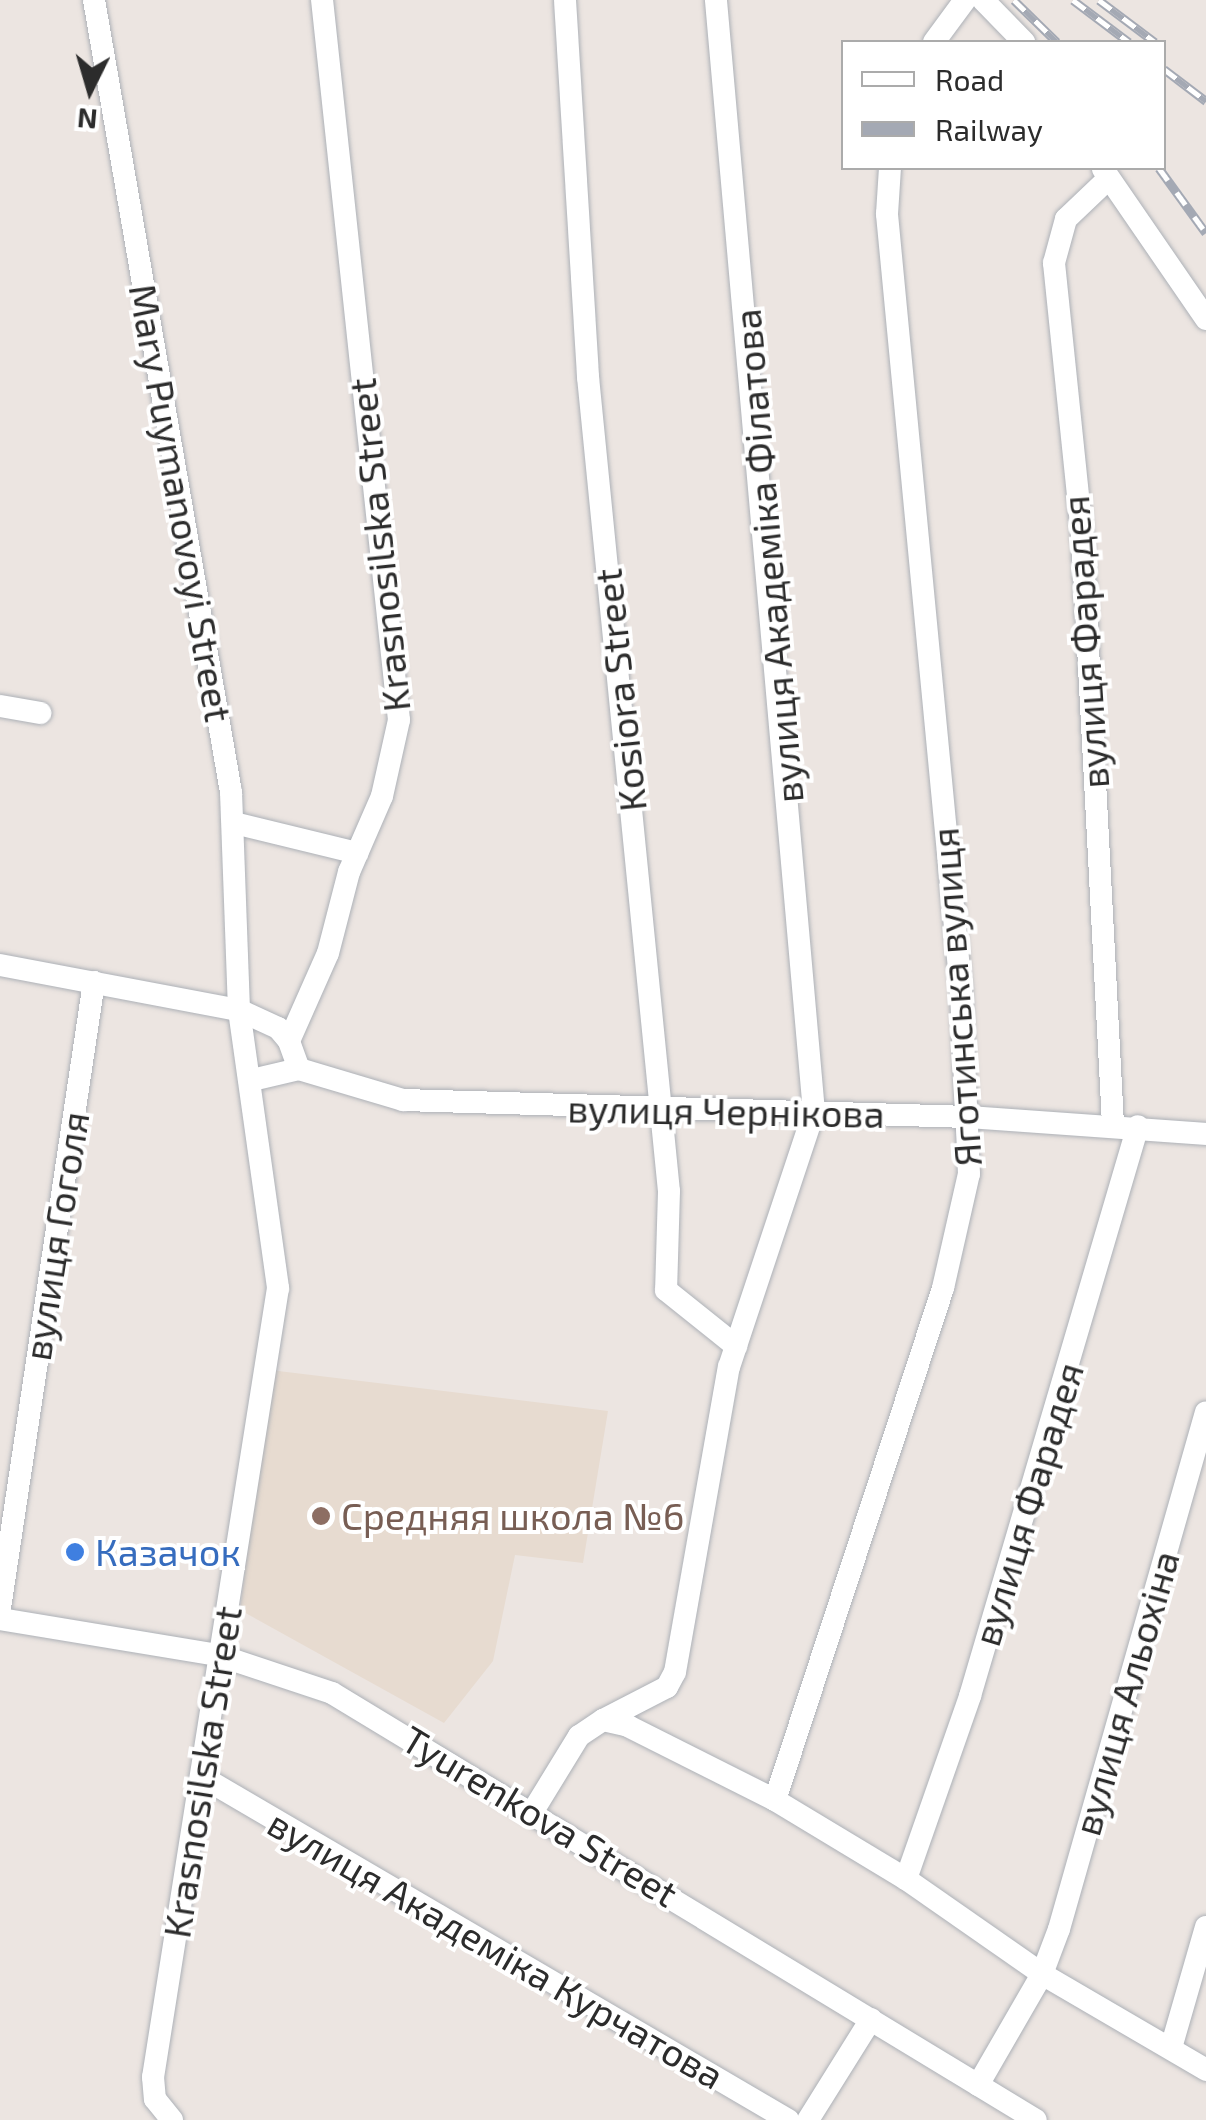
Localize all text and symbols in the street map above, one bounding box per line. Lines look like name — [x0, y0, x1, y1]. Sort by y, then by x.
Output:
north arrow — [40, 40, 140, 140]
legend — [841, 40, 1166, 170]
text: Road — [935, 61, 1004, 97]
text: N — [76, 102, 99, 138]
text: Railway — [935, 111, 1043, 147]
street label: Mary Puymanovoyi Street — [120, 280, 242, 726]
street label: вулиця Академіка Філатова — [724, 307, 812, 805]
street label: Krasnosilska Street — [339, 376, 419, 714]
street label: вулиця Фарадея — [1052, 494, 1118, 790]
street label: Kosiora Street — [585, 566, 655, 814]
street label: Яготинська вулиця — [921, 826, 991, 1168]
street label: вулиця Чернікова — [567, 1085, 885, 1137]
street label: вулиця Гоголя — [14, 1108, 98, 1364]
street label: вулиця Фарадея — [963, 1357, 1093, 1651]
place label: Средняя школа №6 — [341, 1493, 685, 1539]
marker: Средняя школа №6 — [310, 1505, 332, 1527]
place label: Казачок — [95, 1529, 241, 1575]
marker: Казачок — [64, 1541, 86, 1563]
street label: вулиця Альохіна — [1064, 1546, 1188, 1840]
street label: Krasnosilska Street — [153, 1603, 251, 1941]
street label: Tyurenkova Street — [394, 1716, 686, 1916]
street label: вулиця Академіка Курчатова — [260, 1800, 732, 2098]

